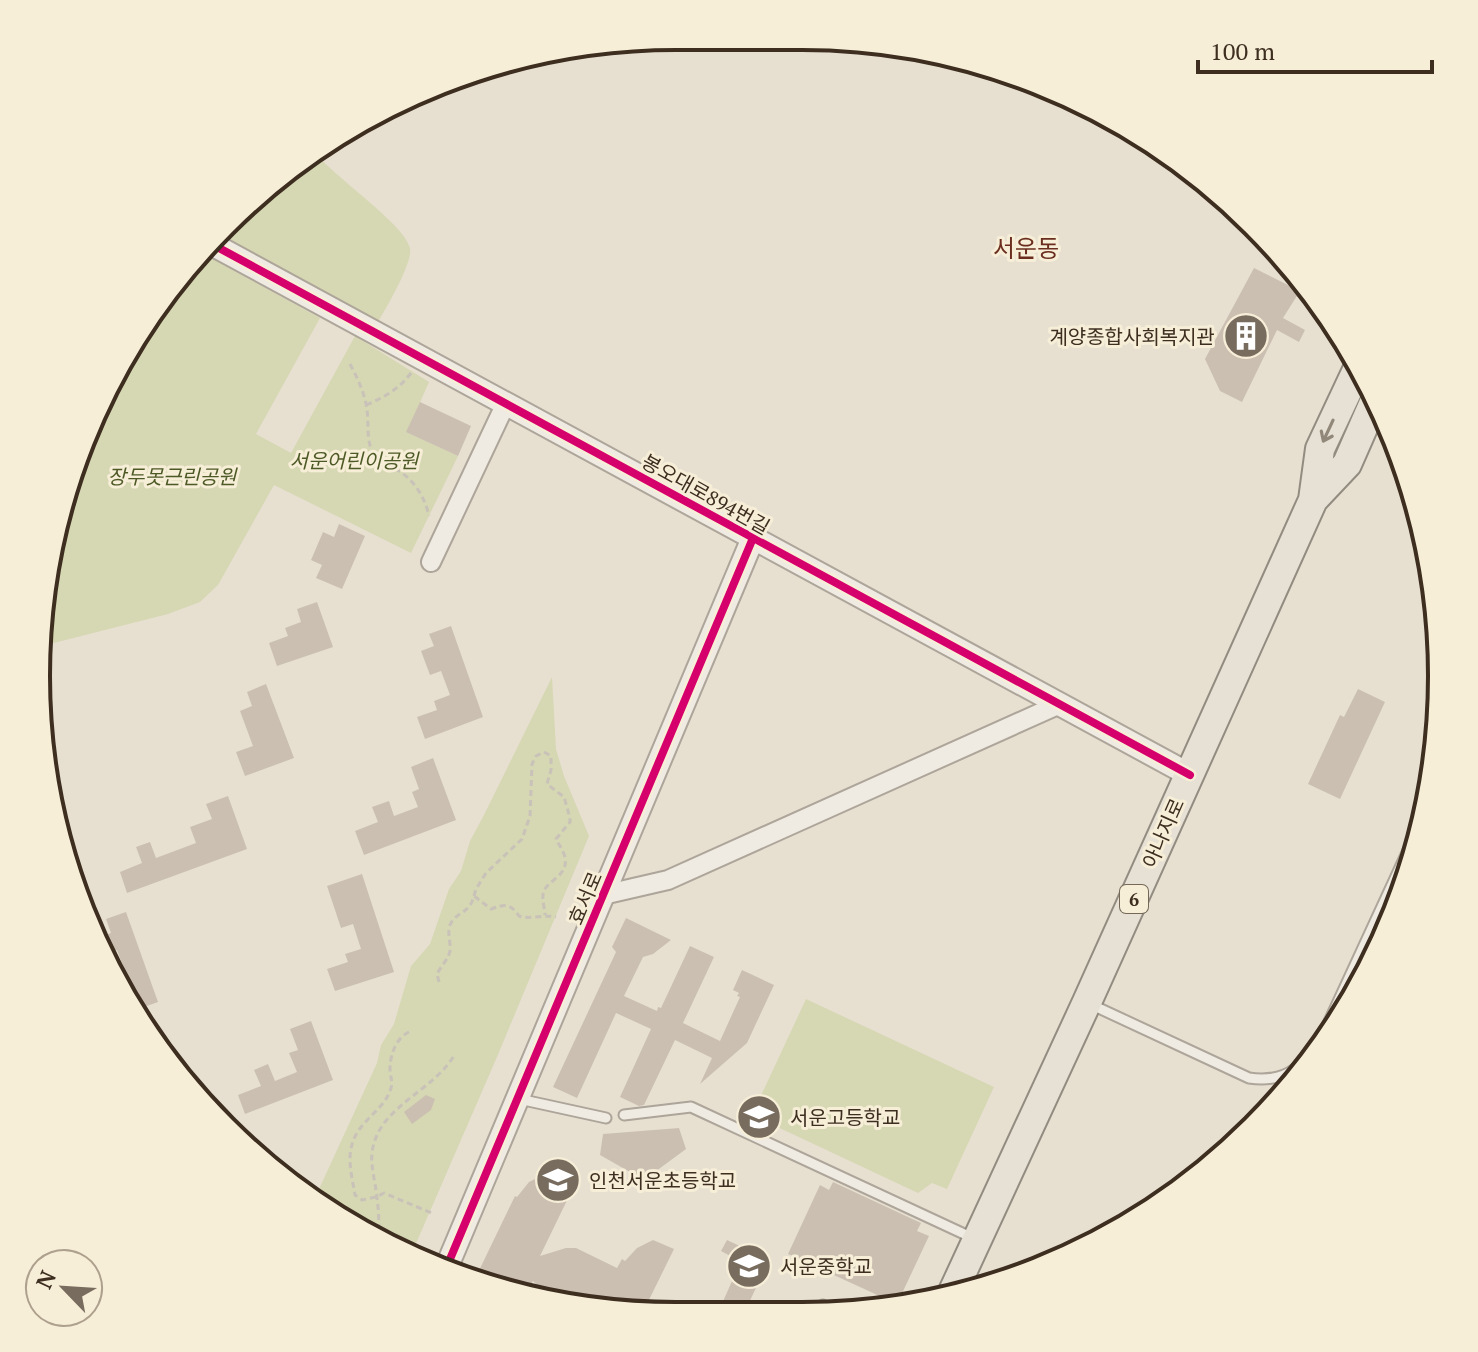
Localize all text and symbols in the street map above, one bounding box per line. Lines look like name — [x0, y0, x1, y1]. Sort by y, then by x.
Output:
scale bar — [1198, 24, 1432, 74]
text: 100 m — [1210, 35, 1275, 67]
district label: 서운동 — [993, 232, 1059, 264]
building icon: 계양종합사회복지관 — [1222, 312, 1270, 360]
place label: 계양종합사회복지관 — [1049, 323, 1215, 350]
one-way arrow — [1320, 418, 1335, 442]
park label: 서운어린이공원 — [290, 447, 420, 474]
street label: 봉오대로894번길 — [637, 448, 775, 540]
park label: 장두못근린공원 — [108, 463, 238, 490]
street label: 아나지로 — [1136, 794, 1190, 872]
street label: 효서로 — [562, 867, 608, 929]
road number: 6 — [1120, 885, 1148, 913]
school or university icon: 서운고등학교 — [735, 1093, 783, 1141]
place label: 서운고등학교 — [790, 1104, 900, 1131]
school or university icon: 인천서운초등학교 — [534, 1156, 582, 1204]
place label: 인천서운초등학교 — [589, 1167, 736, 1194]
school or university icon: 서운중학교 — [725, 1242, 773, 1290]
north arrow — [24, 1248, 104, 1328]
place label: 서운중학교 — [780, 1253, 872, 1280]
text: N — [29, 1265, 62, 1293]

